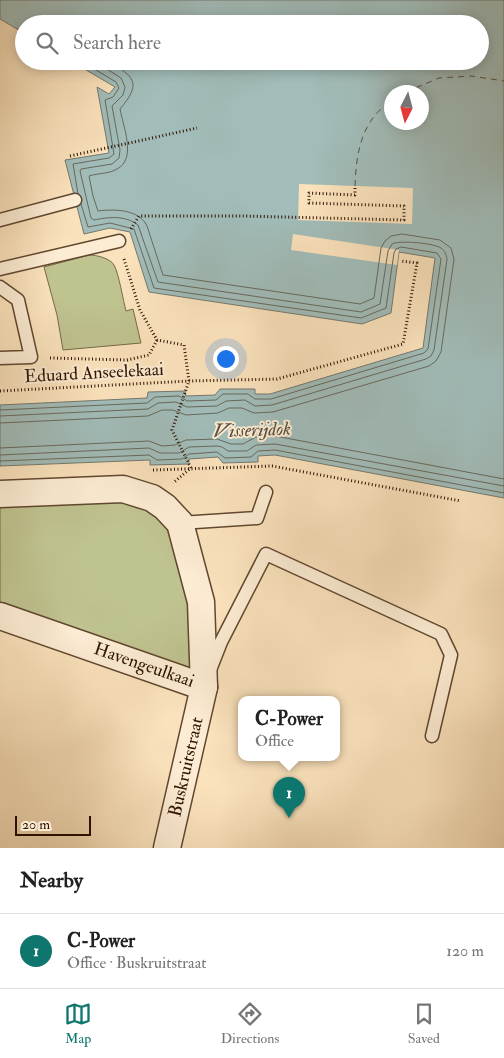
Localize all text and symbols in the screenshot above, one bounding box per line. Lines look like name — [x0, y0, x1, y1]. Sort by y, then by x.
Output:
search box — [15, 15, 489, 70]
icon: search — [33, 29, 61, 57]
text: Search here — [73, 31, 161, 55]
north arrow — [384, 85, 429, 130]
your location — [213, 346, 239, 372]
street label: Eduard Anseelekaai — [24, 358, 165, 388]
water label: Visserijdok — [213, 417, 291, 443]
street label: Havengeulkaai — [91, 637, 197, 693]
popup — [238, 696, 340, 761]
text: C-Power — [255, 707, 323, 731]
street label: Buskruitstraat — [163, 715, 209, 819]
text: Office — [255, 731, 294, 751]
pin: 1 — [273, 777, 305, 818]
scale bar — [15, 813, 91, 836]
text: 20 m — [22, 816, 50, 833]
text: Nearby — [20, 867, 83, 894]
text: C-Power — [67, 929, 135, 953]
text: 1 — [33, 941, 39, 961]
text: 120 m — [446, 941, 484, 961]
text: Office · Buskruitstraat — [67, 953, 206, 973]
tab: Map — [64, 1000, 92, 1047]
tab: Directions — [221, 1000, 279, 1047]
tab: Saved — [408, 1000, 440, 1047]

